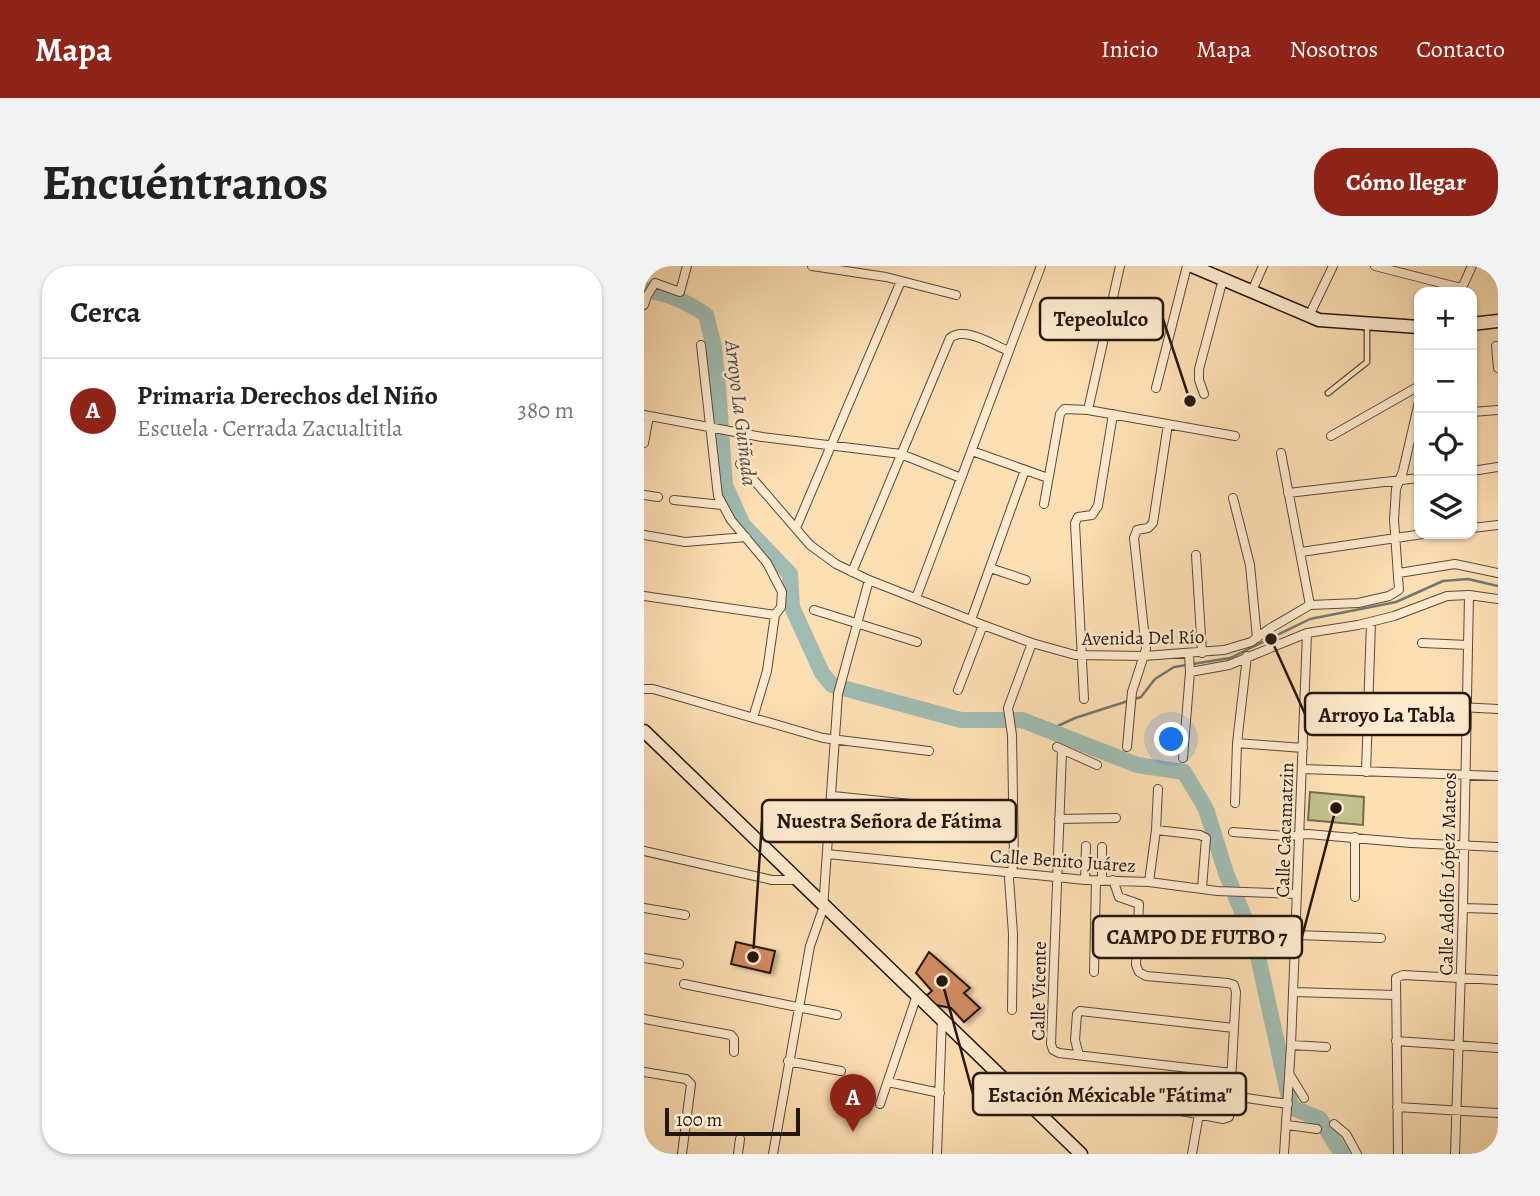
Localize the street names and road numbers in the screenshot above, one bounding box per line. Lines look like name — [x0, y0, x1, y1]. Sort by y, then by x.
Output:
street label: Avenida Del Río — [1081, 624, 1204, 652]
street label: Calle Cacamatzin — [1270, 762, 1300, 898]
street label: Calle Adolfo López Mateos — [1433, 772, 1463, 976]
street label: Calle Benito Juárez — [989, 843, 1137, 879]
street label: Calle Vicente — [1025, 941, 1053, 1041]

